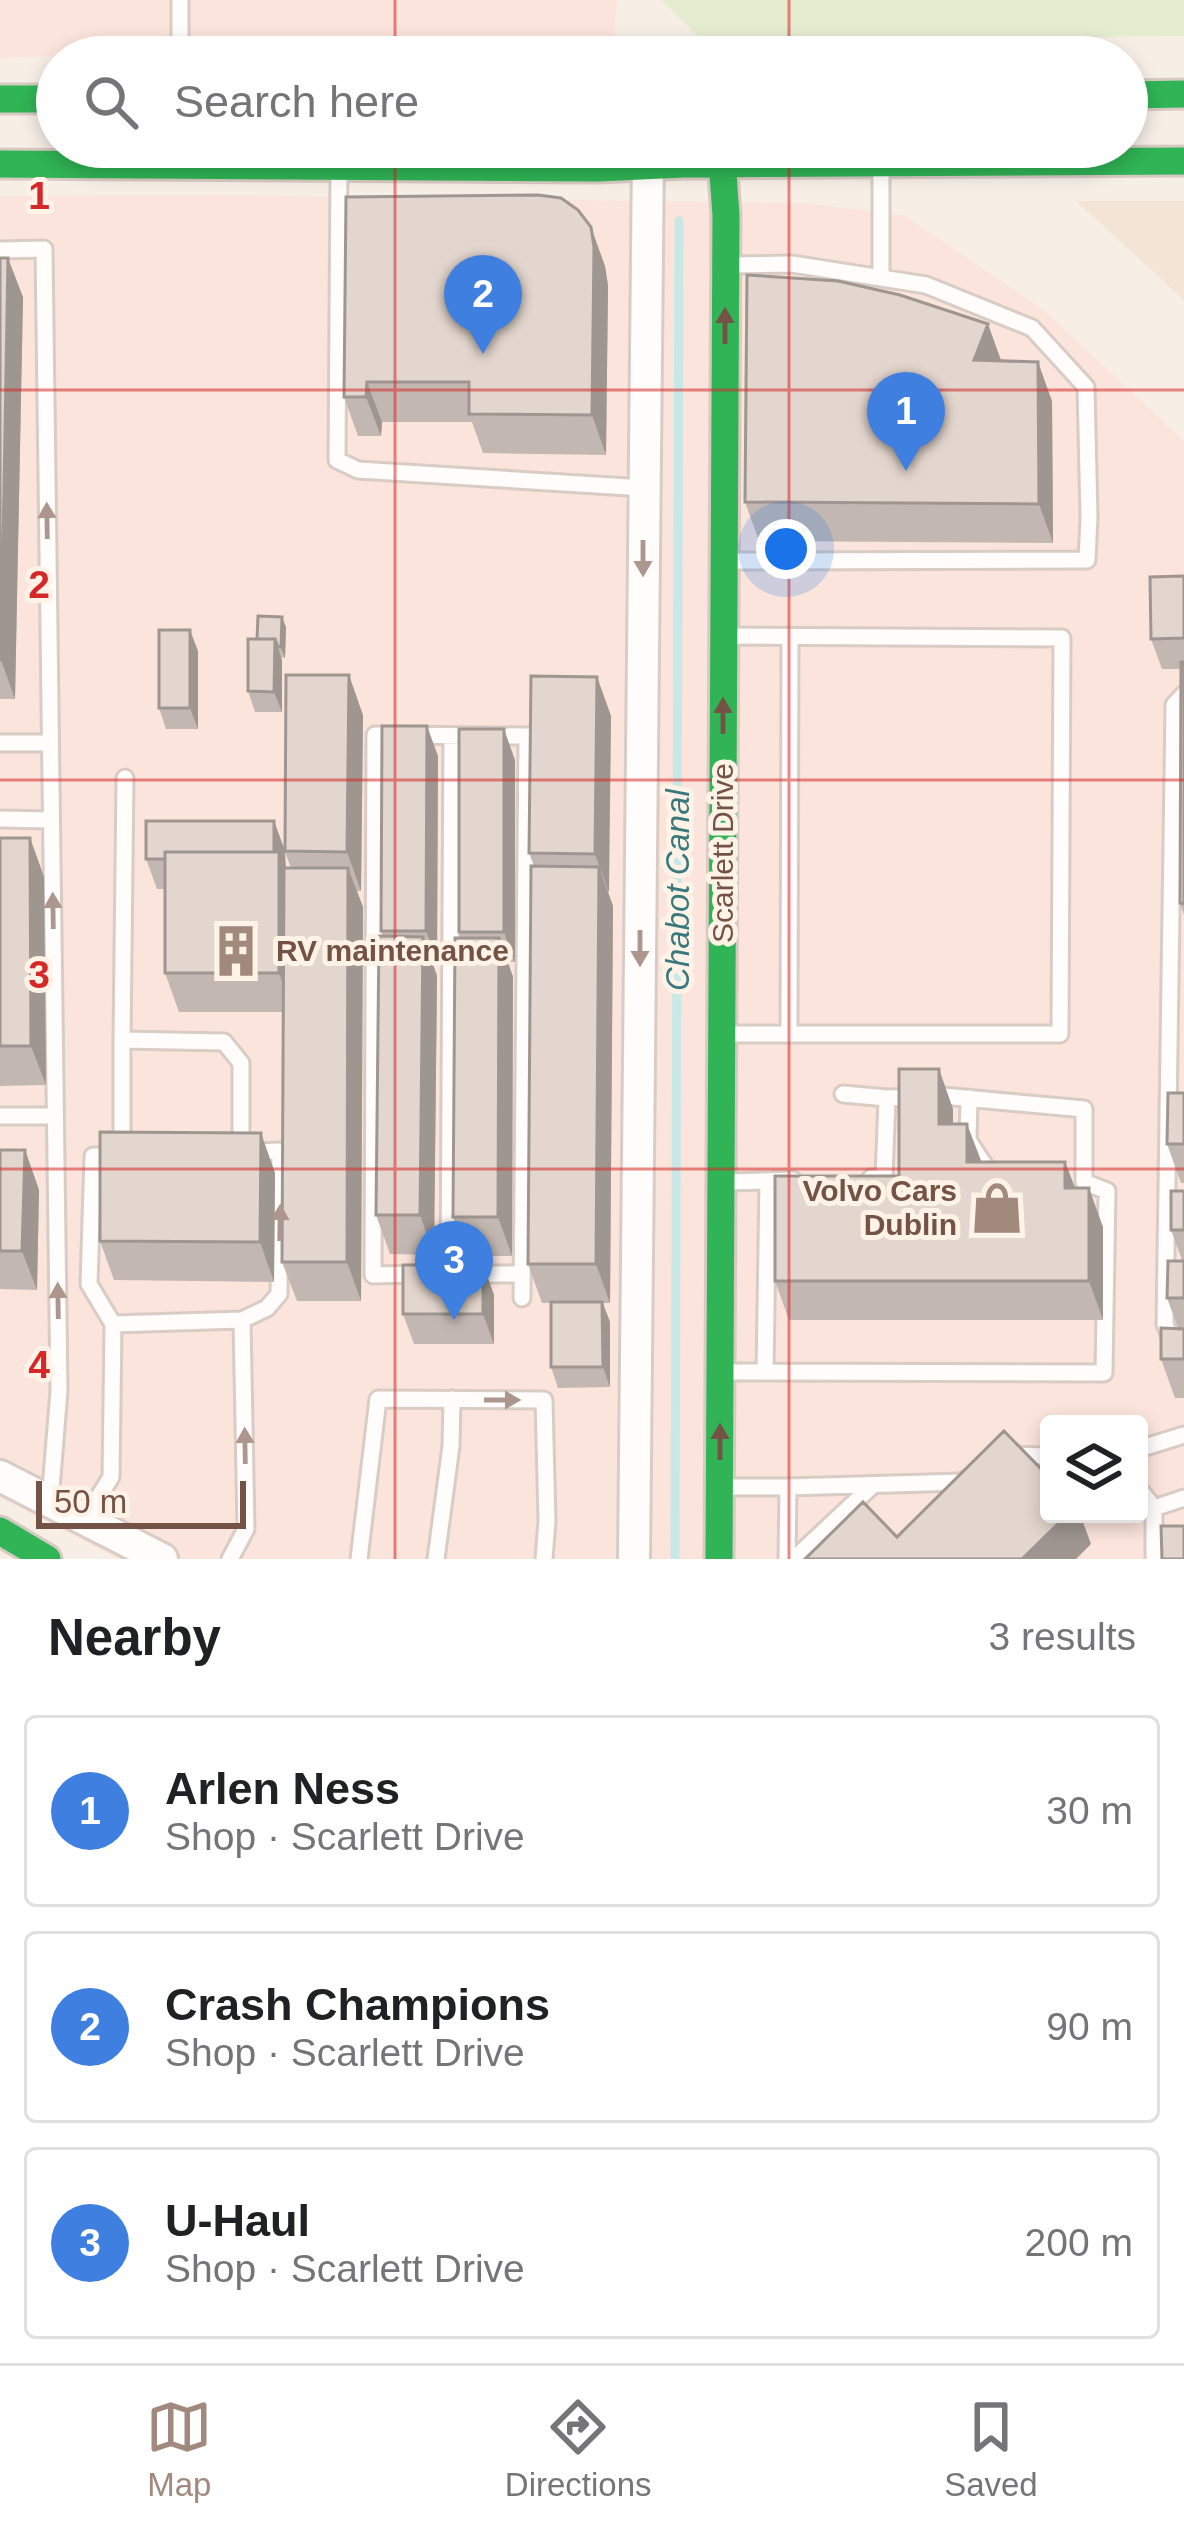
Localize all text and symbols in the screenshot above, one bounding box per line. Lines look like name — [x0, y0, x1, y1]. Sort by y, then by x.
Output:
search box — [36, 36, 1148, 168]
icon: search — [78, 69, 144, 135]
text: Search here — [174, 76, 419, 127]
text: 1 — [28, 174, 50, 217]
pin: 2 — [444, 255, 522, 354]
one-way arrow — [715, 306, 735, 344]
pin: 1 — [867, 372, 945, 471]
one-way arrow — [38, 501, 57, 539]
your location — [756, 519, 816, 579]
one-way arrow — [633, 540, 653, 578]
text: 2 — [28, 563, 50, 606]
one-way arrow — [713, 696, 733, 734]
street label: Scarlett Drive — [706, 763, 739, 943]
water label: Chabot Canal — [659, 787, 696, 991]
one-way arrow — [43, 891, 62, 929]
building icon: RV maintenance — [207, 922, 265, 980]
one-way arrow — [630, 930, 649, 968]
place label: RV maintenance — [276, 934, 509, 967]
text: 3 — [28, 953, 50, 996]
place label: Volvo Cars Dublin — [803, 1174, 957, 1241]
shop icon: Volvo Cars Dublin — [968, 1179, 1026, 1237]
one-way arrow — [270, 1203, 289, 1241]
pin: 3 — [415, 1221, 493, 1320]
one-way arrow — [48, 1281, 68, 1319]
text: 4 — [28, 1343, 50, 1386]
one-way arrow — [484, 1390, 522, 1409]
map controls — [1040, 1415, 1148, 1523]
button: layers — [1040, 1415, 1148, 1523]
one-way arrow — [710, 1422, 730, 1460]
one-way arrow — [235, 1426, 254, 1464]
scale bar — [36, 1475, 246, 1528]
text: 50 m — [54, 1483, 127, 1520]
text: Nearby — [48, 1609, 221, 1666]
text: 3 results — [989, 1615, 1136, 1658]
text: Arlen Ness — [165, 1763, 400, 1814]
text: 1 — [79, 1789, 101, 1832]
text: 30 m — [1046, 1789, 1133, 1832]
text: Shop · Scarlett Drive — [165, 1815, 525, 1858]
text: Crash Champions — [165, 1979, 550, 2030]
text: 2 — [79, 2005, 101, 2048]
text: 90 m — [1046, 2005, 1133, 2048]
text: Shop · Scarlett Drive — [165, 2031, 525, 2074]
text: U-Haul — [165, 2195, 310, 2246]
text: 3 — [79, 2221, 101, 2264]
text: 200 m — [1025, 2221, 1133, 2264]
text: Shop · Scarlett Drive — [165, 2247, 525, 2290]
tab: Map — [146, 2394, 212, 2504]
tab: Directions — [505, 2394, 652, 2504]
tab: Saved — [944, 2394, 1038, 2504]

